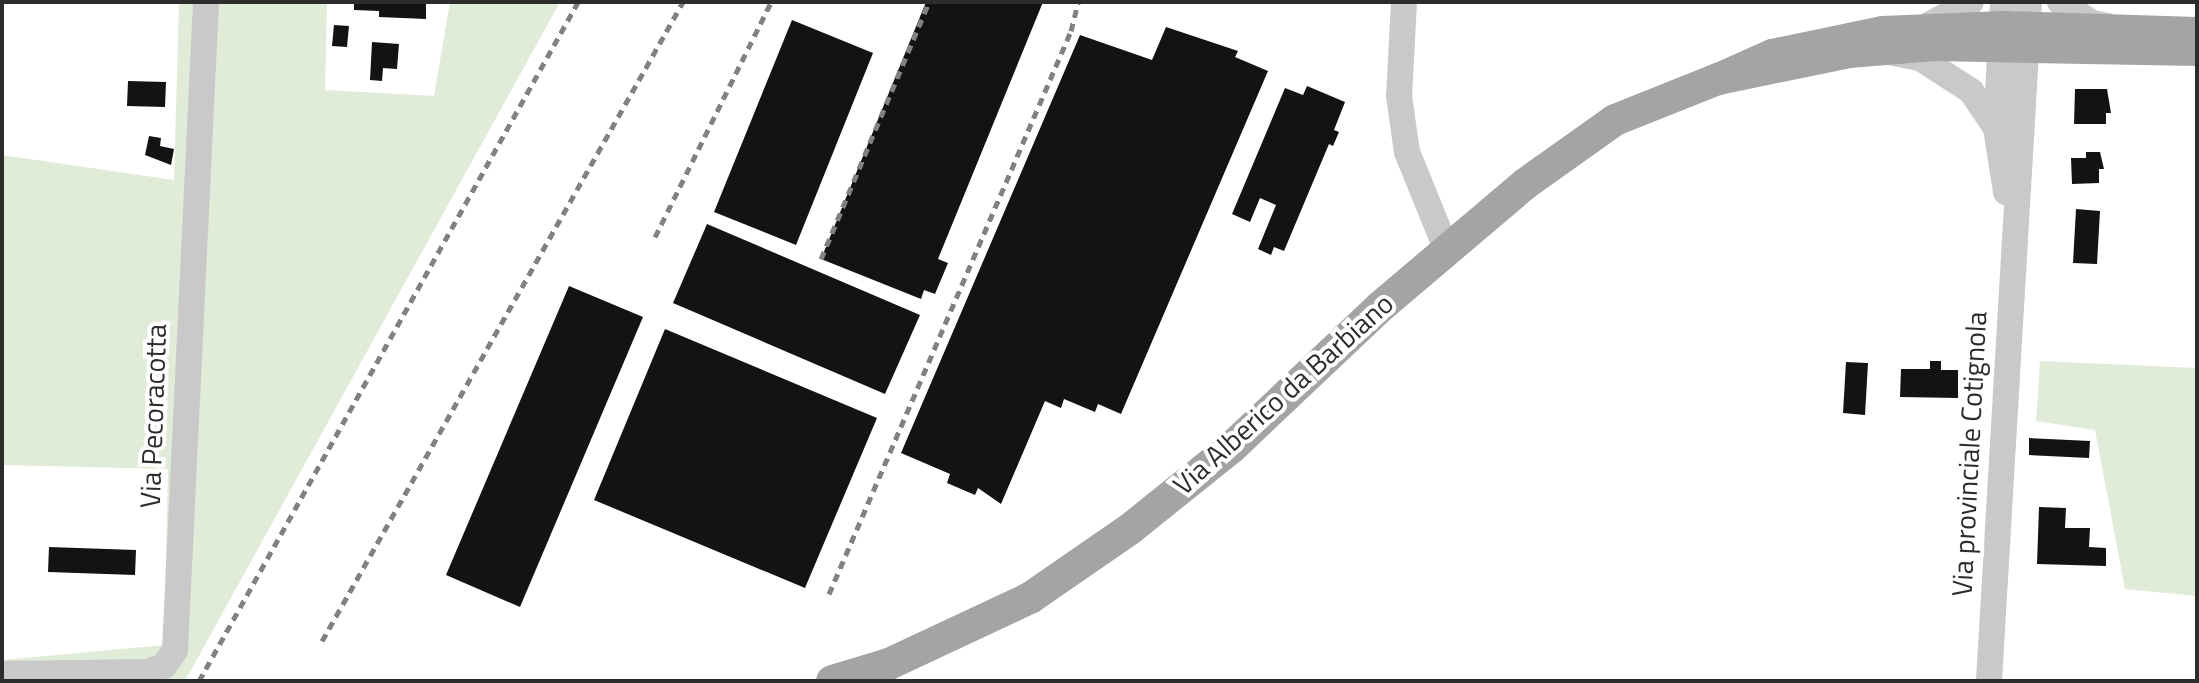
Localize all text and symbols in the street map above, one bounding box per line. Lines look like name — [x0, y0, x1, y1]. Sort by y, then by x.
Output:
street label: Via Alberico da Barbiano — [1166, 286, 1400, 502]
street label: Via provinciale Cotignola — [1945, 311, 1993, 597]
street label: Via Pecoracotta — [133, 323, 173, 509]

